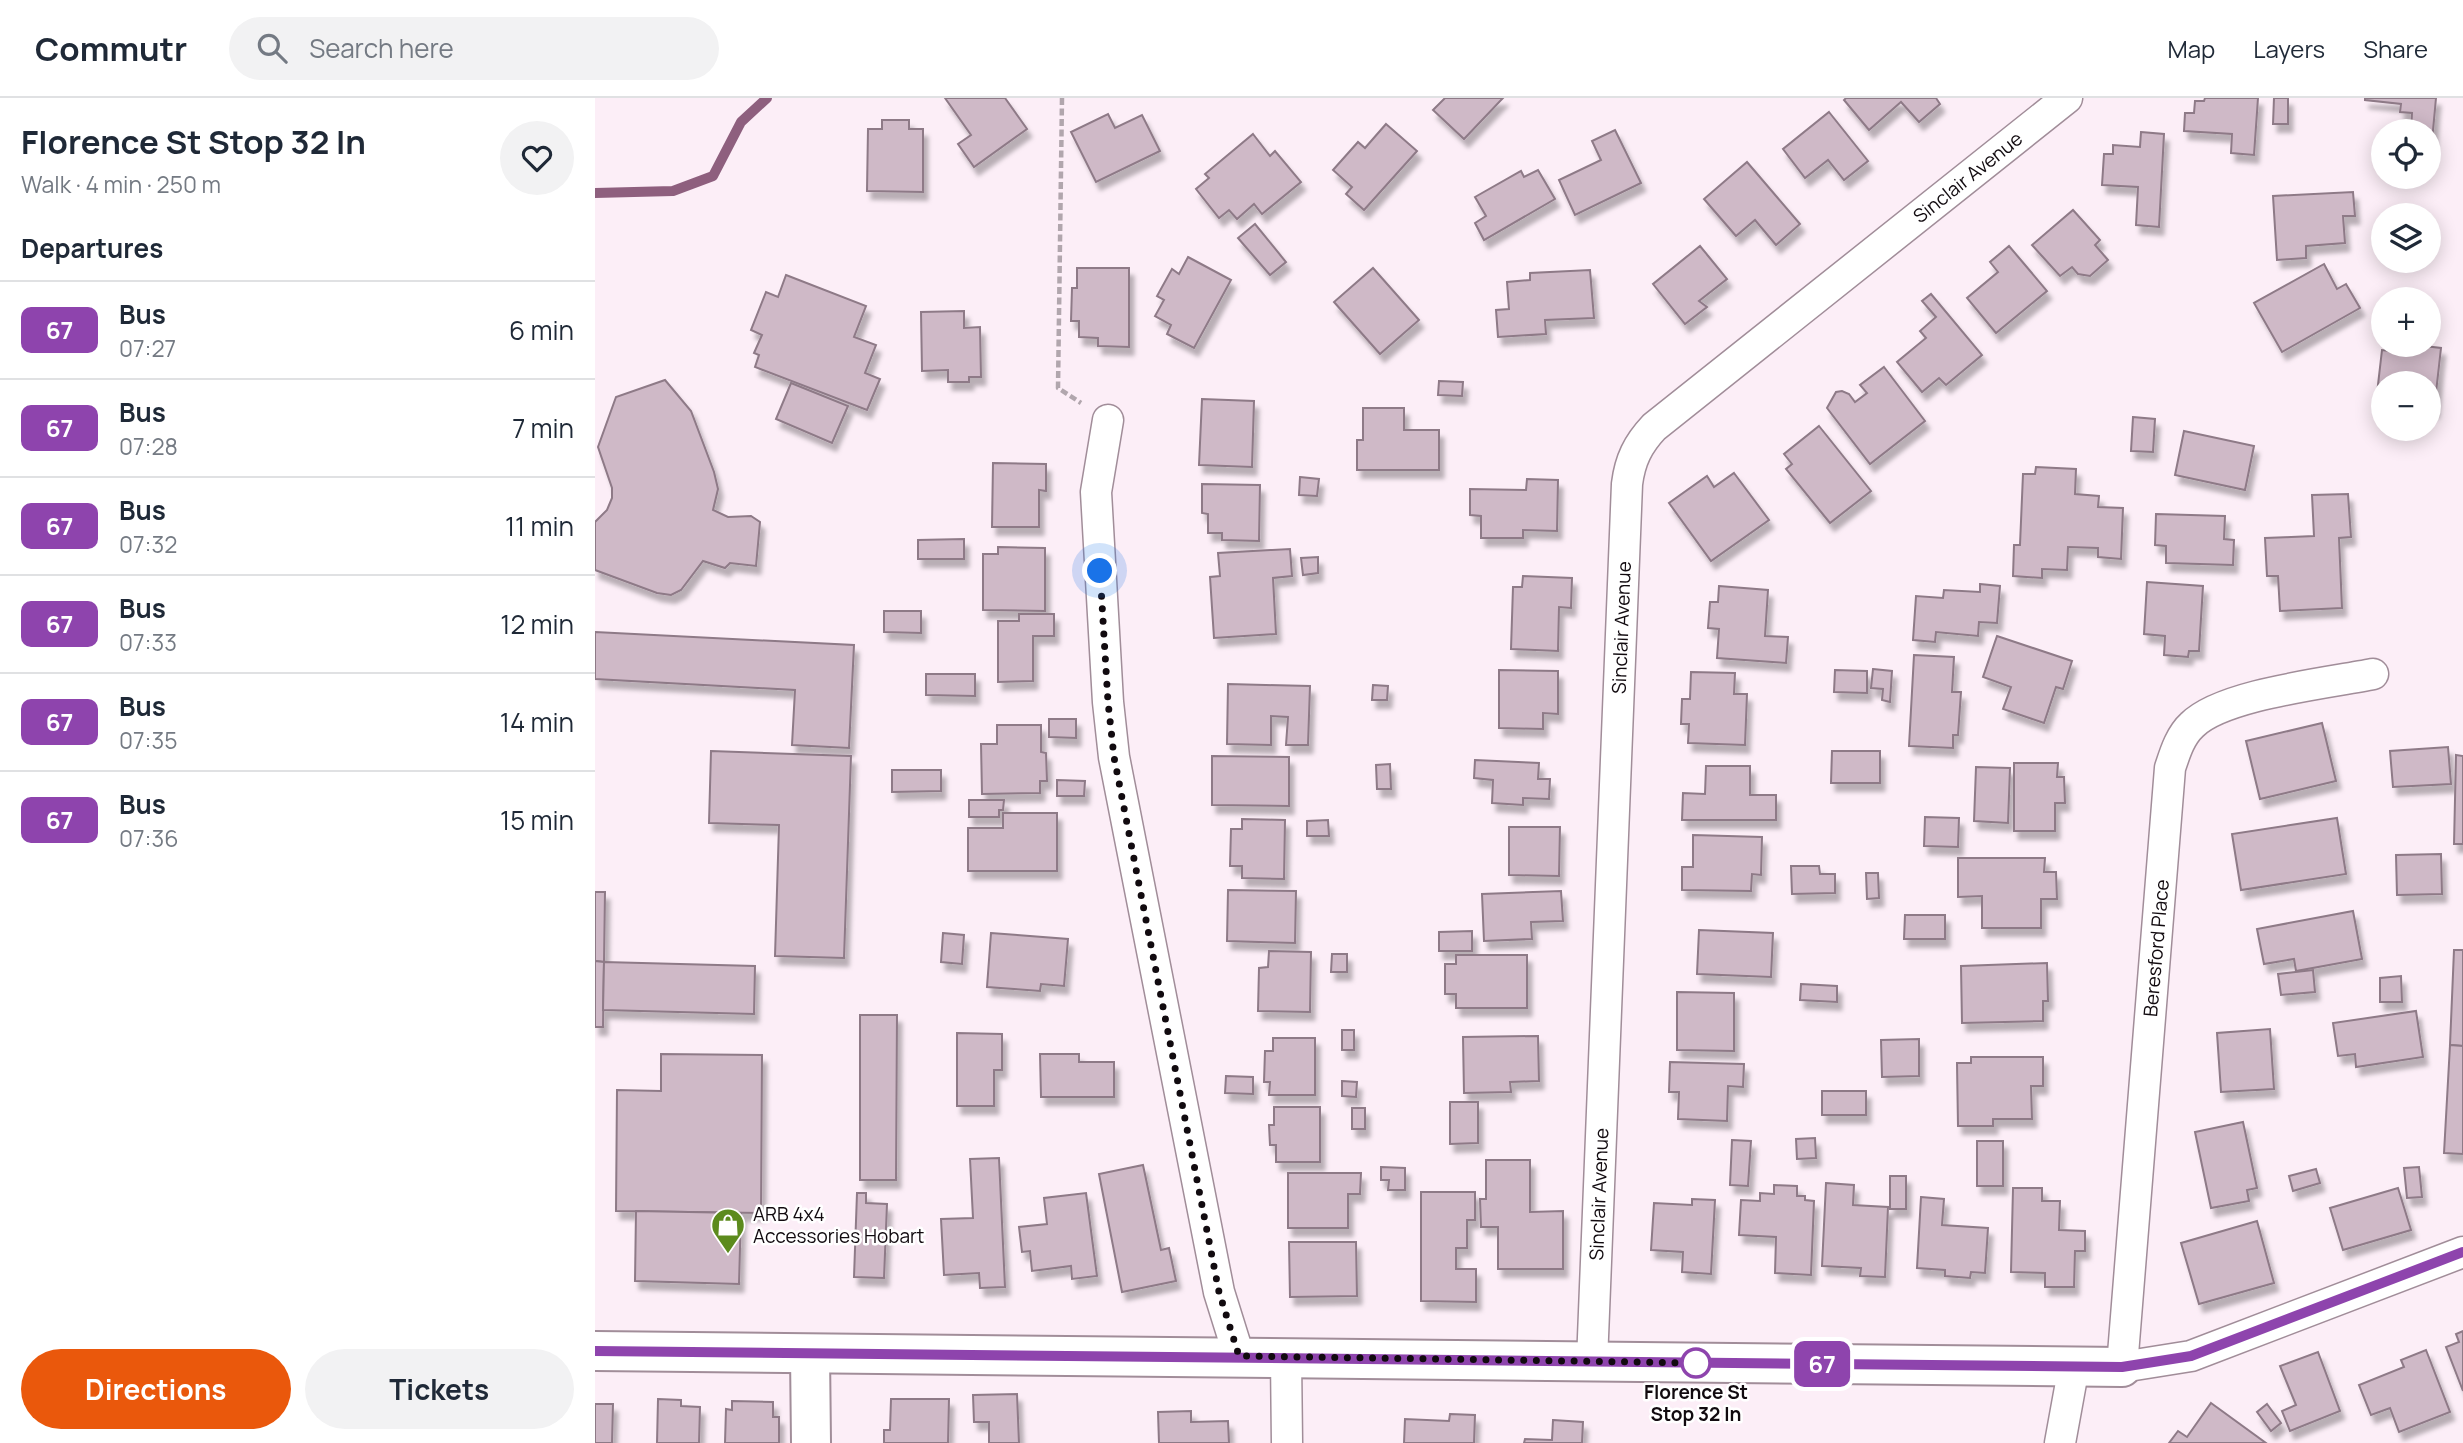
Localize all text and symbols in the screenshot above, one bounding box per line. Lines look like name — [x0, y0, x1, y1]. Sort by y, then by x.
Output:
search box — [229, 17, 719, 80]
text: Commutr — [35, 26, 187, 71]
icon: search — [253, 29, 291, 67]
text: Search here — [309, 30, 454, 66]
text: Map — [2168, 32, 2215, 65]
text: Layers — [2253, 32, 2325, 65]
text: Share — [2363, 32, 2428, 65]
text: Florence St Stop 32 In — [21, 119, 366, 164]
map controls — [2371, 119, 2441, 441]
button: locate — [2371, 119, 2441, 189]
button: heart — [500, 121, 574, 195]
street label: Sinclair Avenue — [1908, 126, 2028, 229]
text: Walk · 4 min · 250 m — [21, 168, 221, 200]
button: layers — [2371, 203, 2441, 273]
text: Departures — [21, 230, 163, 266]
button: + — [2371, 287, 2441, 357]
text: Bus — [119, 296, 166, 332]
text: 6 min — [509, 312, 574, 348]
text: 67 — [46, 313, 73, 346]
text: 07:27 — [119, 332, 176, 364]
button: − — [2371, 371, 2441, 441]
text: Bus — [119, 394, 166, 430]
text: 7 min — [512, 410, 574, 446]
text: 67 — [46, 411, 73, 444]
text: 07:28 — [119, 430, 178, 462]
text: Bus — [119, 492, 166, 528]
text: 11 min — [505, 508, 574, 544]
text: 67 — [46, 509, 73, 542]
text: 07:32 — [119, 528, 177, 560]
your location — [1082, 553, 1117, 588]
street label: Sinclair Avenue — [1606, 561, 1637, 694]
text: Bus — [119, 590, 166, 626]
text: 12 min — [500, 606, 574, 642]
text: 67 — [46, 607, 73, 640]
text: 07:33 — [119, 626, 177, 658]
text: Bus — [119, 688, 166, 724]
text: 14 min — [500, 704, 574, 740]
text: 67 — [46, 705, 73, 738]
text: 07:35 — [119, 724, 177, 756]
text: Bus — [119, 786, 166, 822]
text: 15 min — [500, 802, 574, 838]
text: 67 — [46, 803, 73, 836]
text: 07:36 — [119, 822, 178, 854]
street label: Beresford Place — [2137, 878, 2175, 1018]
street label: Sinclair Avenue — [1583, 1127, 1614, 1261]
place label: ARB 4x4 Accessories Hobart — [753, 1201, 924, 1249]
shop icon: ARB 4x4 Accessories Hobart — [709, 1206, 747, 1255]
line badge: 67 — [1791, 1341, 1853, 1387]
text: 67 — [1808, 1347, 1836, 1380]
marker: Florence St Stop 32 In — [1681, 1348, 1711, 1378]
button: Directions — [21, 1349, 291, 1429]
button: Tickets — [305, 1349, 574, 1429]
place label: Florence St Stop 32 In — [1644, 1379, 1748, 1427]

